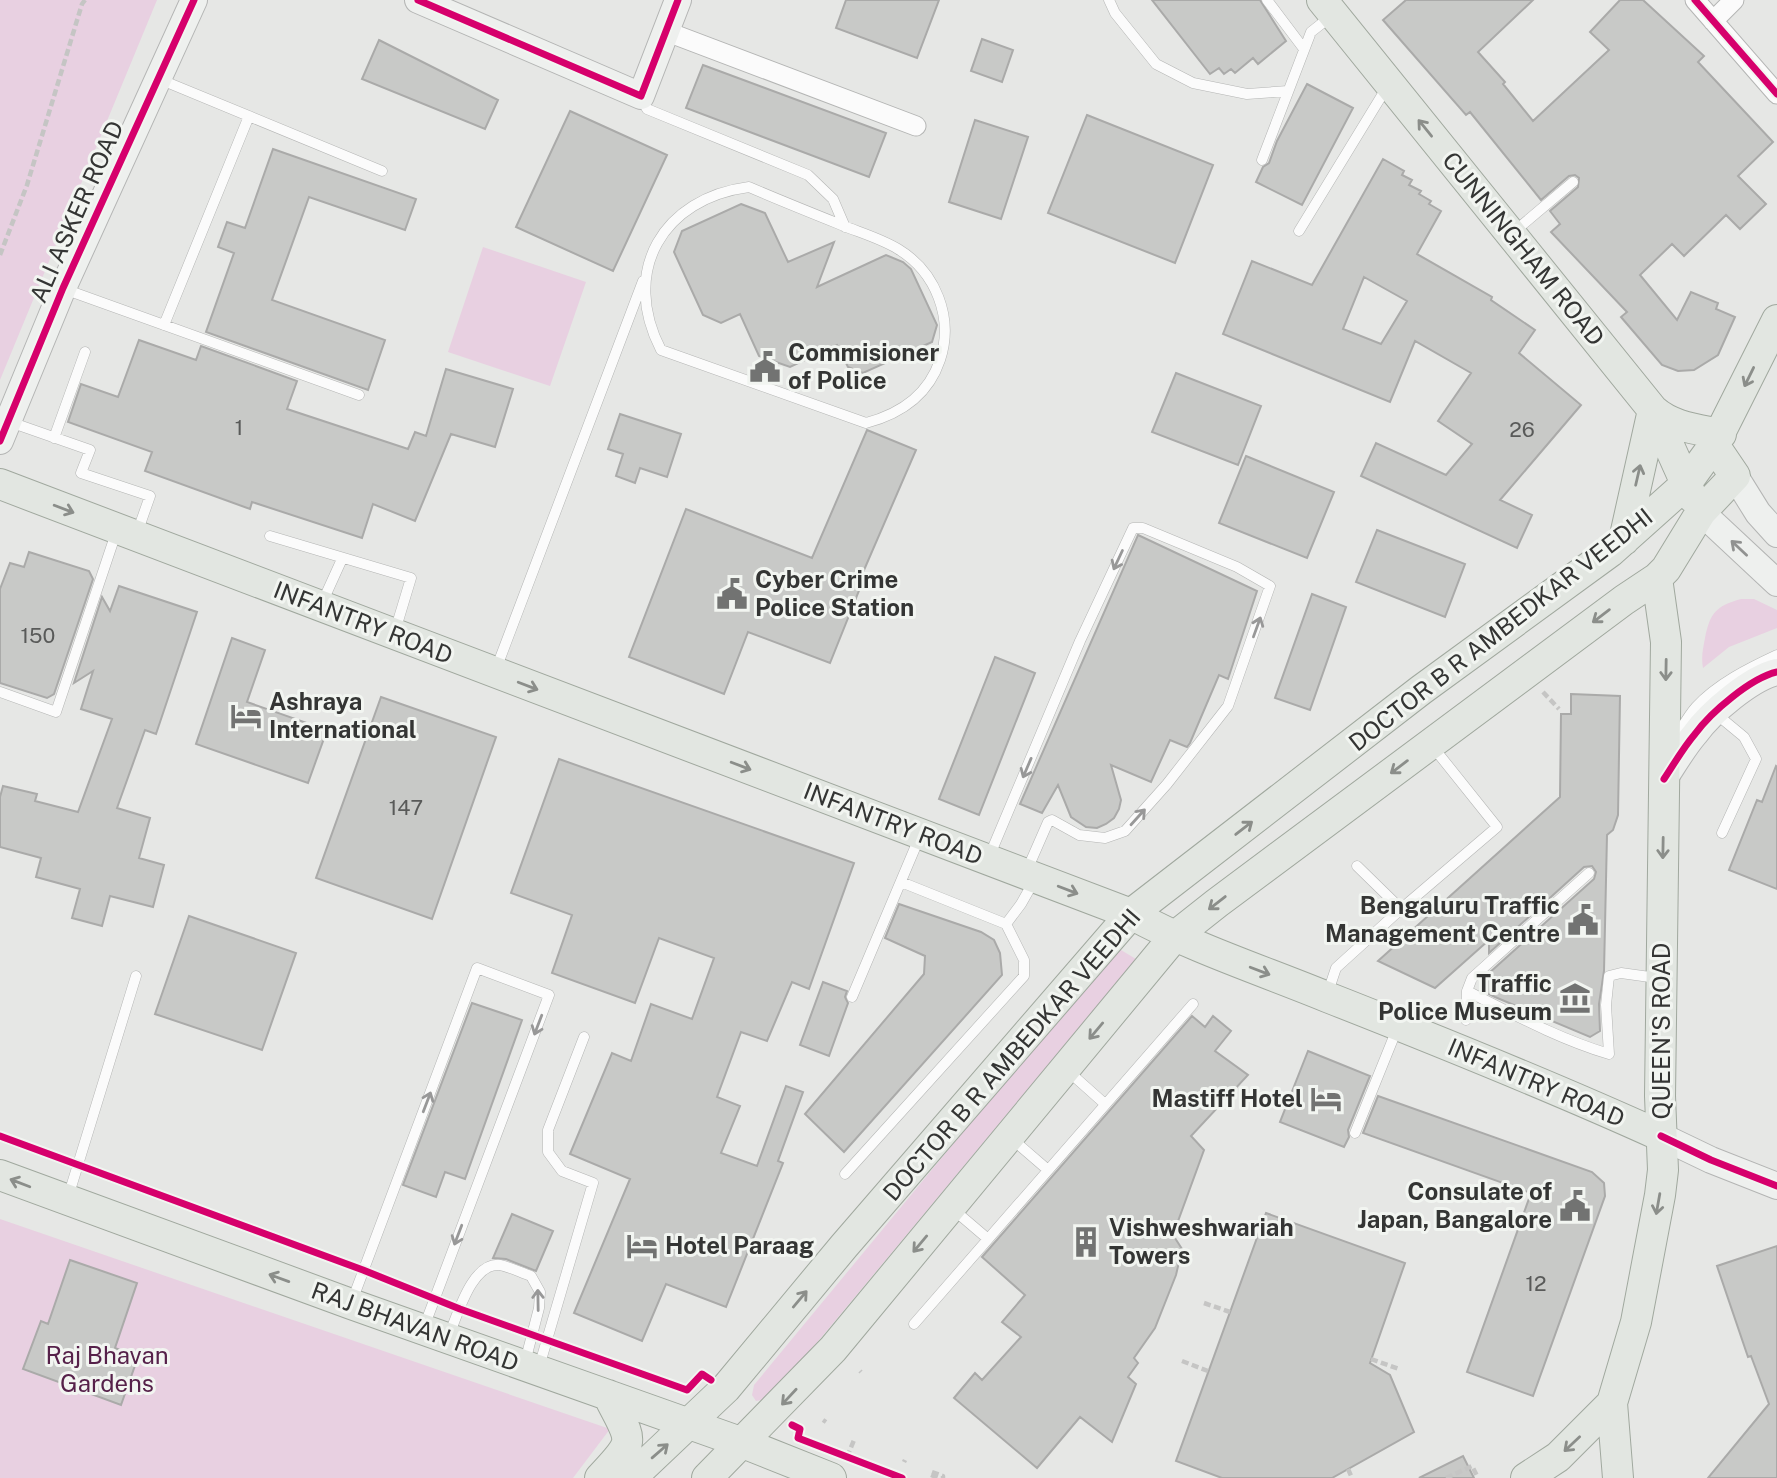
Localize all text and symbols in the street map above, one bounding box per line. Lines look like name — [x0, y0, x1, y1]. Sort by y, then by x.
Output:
street label: ALI ASKER ROAD — [23, 116, 129, 307]
one-way arrow — [1417, 120, 1433, 138]
street label: CUNNINGHAM ROAD — [1437, 146, 1610, 351]
place label: Commisioner of Police — [788, 338, 939, 394]
public building icon: Commisioner of Police — [748, 350, 782, 384]
one-way arrow — [1741, 366, 1755, 387]
house number: 1 — [235, 415, 243, 440]
house number: 26 — [1509, 417, 1535, 442]
one-way arrow — [1632, 464, 1646, 487]
street label: DOCTOR B R AMBEDKAR VEEDHI — [1343, 502, 1658, 756]
one-way arrow — [52, 503, 74, 516]
one-way arrow — [1731, 539, 1748, 556]
one-way arrow — [1111, 549, 1124, 570]
place label: Cyber Crime Police Station — [755, 565, 914, 621]
street label: INFANTRY ROAD — [270, 575, 457, 669]
public building icon: Cyber Crime Police Station — [715, 577, 749, 611]
one-way arrow — [1592, 609, 1611, 624]
one-way arrow — [1252, 616, 1264, 638]
house number: 150 — [21, 623, 55, 648]
one-way arrow — [1659, 658, 1673, 681]
one-way arrow — [517, 680, 539, 693]
place label: Ashraya International — [269, 687, 417, 743]
hotel icon: Ashraya International — [229, 699, 263, 733]
one-way arrow — [1020, 757, 1033, 778]
one-way arrow — [1390, 759, 1409, 774]
one-way arrow — [729, 761, 751, 773]
street label: INFANTRY ROAD — [800, 776, 987, 870]
house number: 147 — [389, 795, 423, 820]
one-way arrow — [1130, 808, 1146, 826]
one-way arrow — [1234, 821, 1252, 836]
one-way arrow — [1657, 836, 1670, 859]
one-way arrow — [1057, 885, 1079, 898]
place label: Bengaluru Traffic Management Centre — [1325, 891, 1560, 947]
one-way arrow — [1208, 895, 1226, 910]
street label: DOCTOR B R AMBEDKAR VEEDHI — [877, 903, 1146, 1206]
public building icon: Bengaluru Traffic Management Centre — [1566, 903, 1600, 937]
street label: QUEEN'S ROAD — [1647, 943, 1675, 1119]
one-way arrow — [1249, 965, 1271, 978]
place label: Traffic Police Museum — [1378, 969, 1552, 1025]
museum icon: Traffic Police Museum — [1558, 981, 1592, 1015]
one-way arrow — [530, 1013, 543, 1035]
one-way arrow — [1088, 1022, 1104, 1040]
street label: INFANTRY ROAD — [1444, 1032, 1629, 1132]
hotel icon: Mastiff Hotel — [1309, 1082, 1343, 1116]
place label: Mastiff Hotel — [1151, 1084, 1303, 1112]
one-way arrow — [421, 1092, 434, 1114]
one-way arrow — [10, 1175, 31, 1188]
place label: Consulate of Japan, Bangalore — [1357, 1177, 1552, 1233]
public building icon: Consulate of Japan, Bangalore — [1558, 1189, 1592, 1223]
one-way arrow — [1651, 1192, 1664, 1215]
place label: Vishweshwariah Towers — [1109, 1213, 1294, 1269]
one-way arrow — [451, 1224, 464, 1246]
building icon: Vishweshwariah Towers — [1069, 1225, 1103, 1259]
hotel icon: Hotel Paraag — [625, 1229, 659, 1263]
place label: Hotel Paraag — [665, 1231, 814, 1259]
one-way arrow — [912, 1235, 928, 1253]
one-way arrow — [269, 1271, 291, 1284]
house number: 12 — [1525, 1271, 1547, 1296]
street label: RAJ BHAVAN ROAD — [308, 1276, 523, 1377]
one-way arrow — [531, 1288, 545, 1311]
one-way arrow — [792, 1290, 808, 1308]
park label: Raj Bhavan Gardens — [45, 1341, 169, 1397]
one-way arrow — [780, 1388, 797, 1405]
one-way arrow — [1564, 1436, 1581, 1453]
one-way arrow — [651, 1443, 669, 1459]

